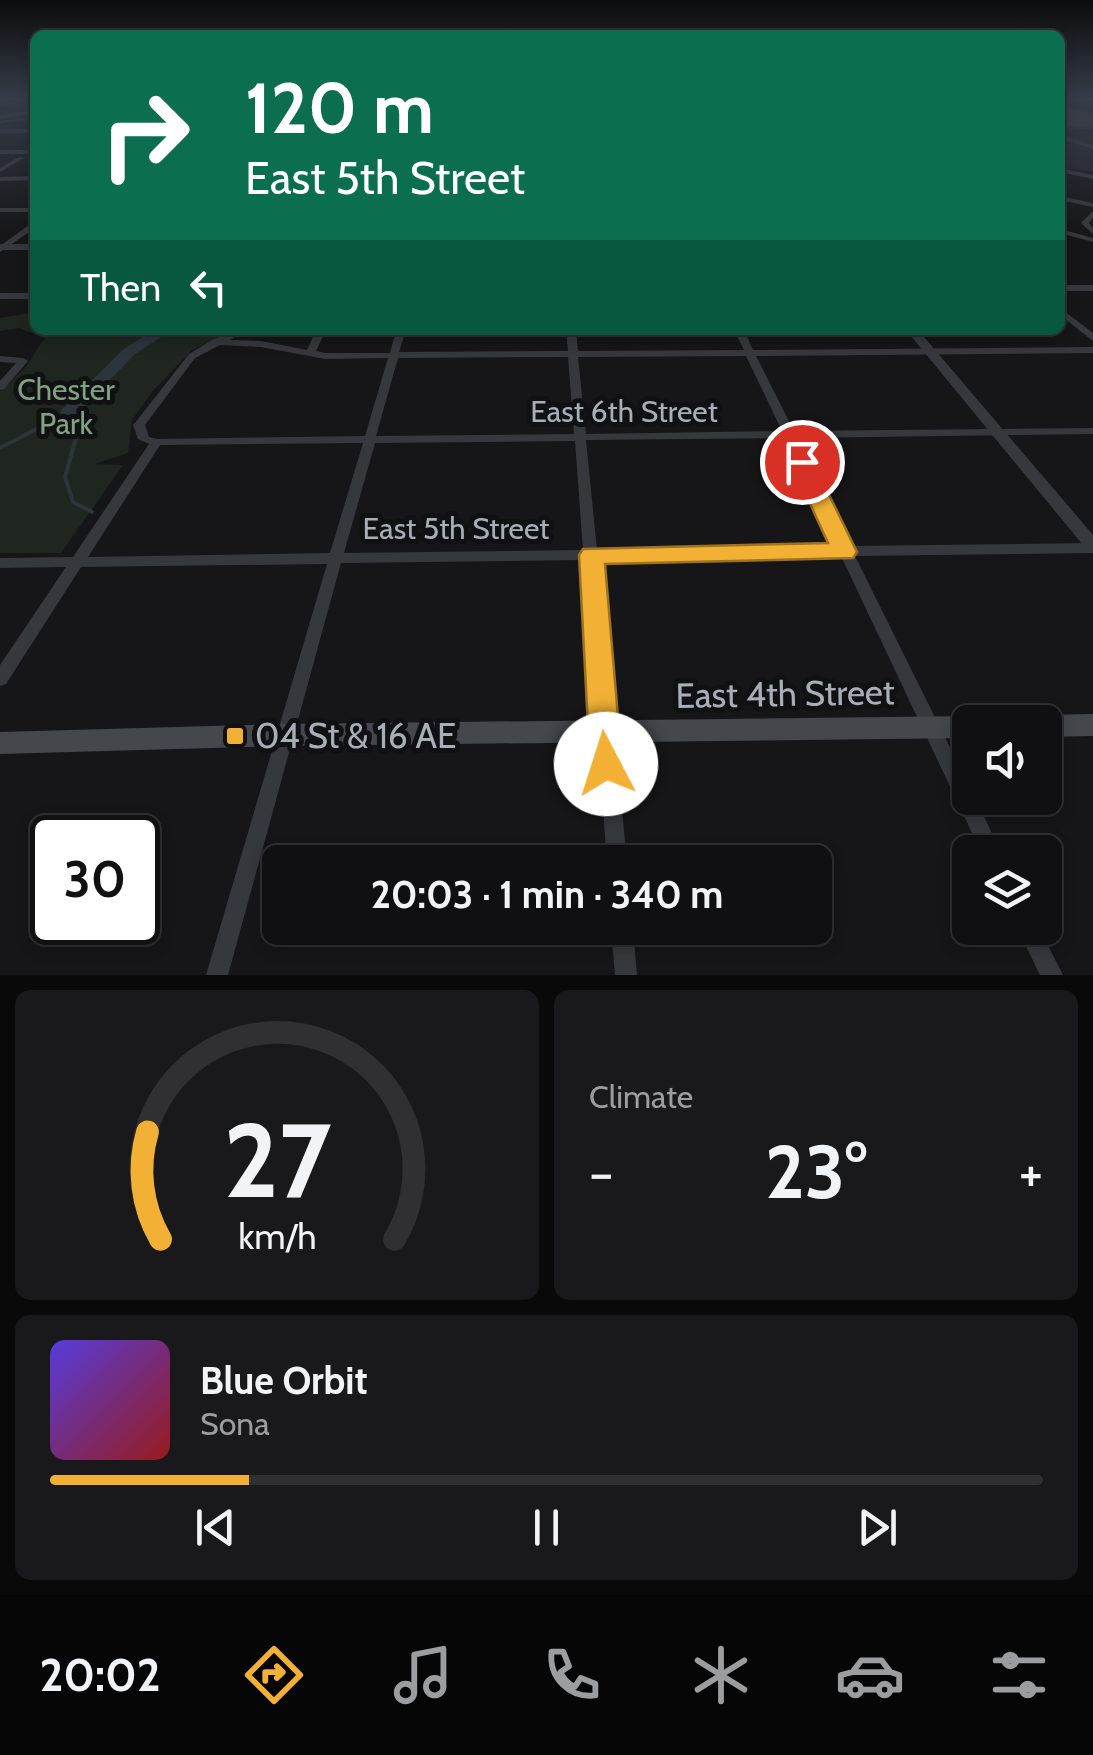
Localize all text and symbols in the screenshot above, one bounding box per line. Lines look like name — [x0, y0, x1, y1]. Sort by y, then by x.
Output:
text: 120 m — [245, 65, 434, 151]
icon: right — [80, 70, 210, 200]
text: East 5th Street — [245, 151, 525, 205]
icon: left — [181, 260, 236, 315]
text: Then — [80, 264, 161, 311]
park label: Chester Park — [17, 371, 115, 442]
street label: East 6th Street — [530, 393, 718, 430]
pin — [760, 420, 845, 505]
icon: arrive — [775, 435, 830, 490]
street label: East 5th Street — [363, 510, 549, 547]
street label: East 4th Street — [675, 670, 895, 717]
map controls — [952, 705, 1062, 945]
button: sound — [952, 705, 1062, 815]
position arrow — [554, 712, 658, 816]
place label: 04 St & 16 AE — [255, 714, 457, 757]
marker: 04 St & 16 AE — [224, 725, 246, 747]
speed limit sign: 30 — [30, 815, 160, 945]
button: layers — [952, 835, 1062, 945]
text: 20:03 · 1 min · 340 m — [371, 871, 723, 918]
text: Climate — [589, 1077, 693, 1116]
text: 27 — [223, 1097, 331, 1223]
text: 23° — [765, 1126, 867, 1217]
text: − — [589, 1139, 613, 1206]
text: + — [1019, 1139, 1043, 1206]
text: km/h — [238, 1215, 316, 1258]
text: Blue Orbit — [200, 1357, 368, 1404]
text: Sona — [200, 1404, 270, 1443]
icon: previous — [188, 1500, 243, 1555]
icon: pause — [519, 1500, 574, 1555]
icon: next — [850, 1500, 905, 1555]
icon: directions — [239, 1640, 309, 1710]
icon: music — [388, 1640, 458, 1710]
icon: phone — [537, 1640, 607, 1710]
icon: climate — [686, 1640, 756, 1710]
icon: car — [835, 1640, 905, 1710]
icon: filters — [984, 1640, 1054, 1710]
text: 20:02 — [39, 1648, 161, 1702]

